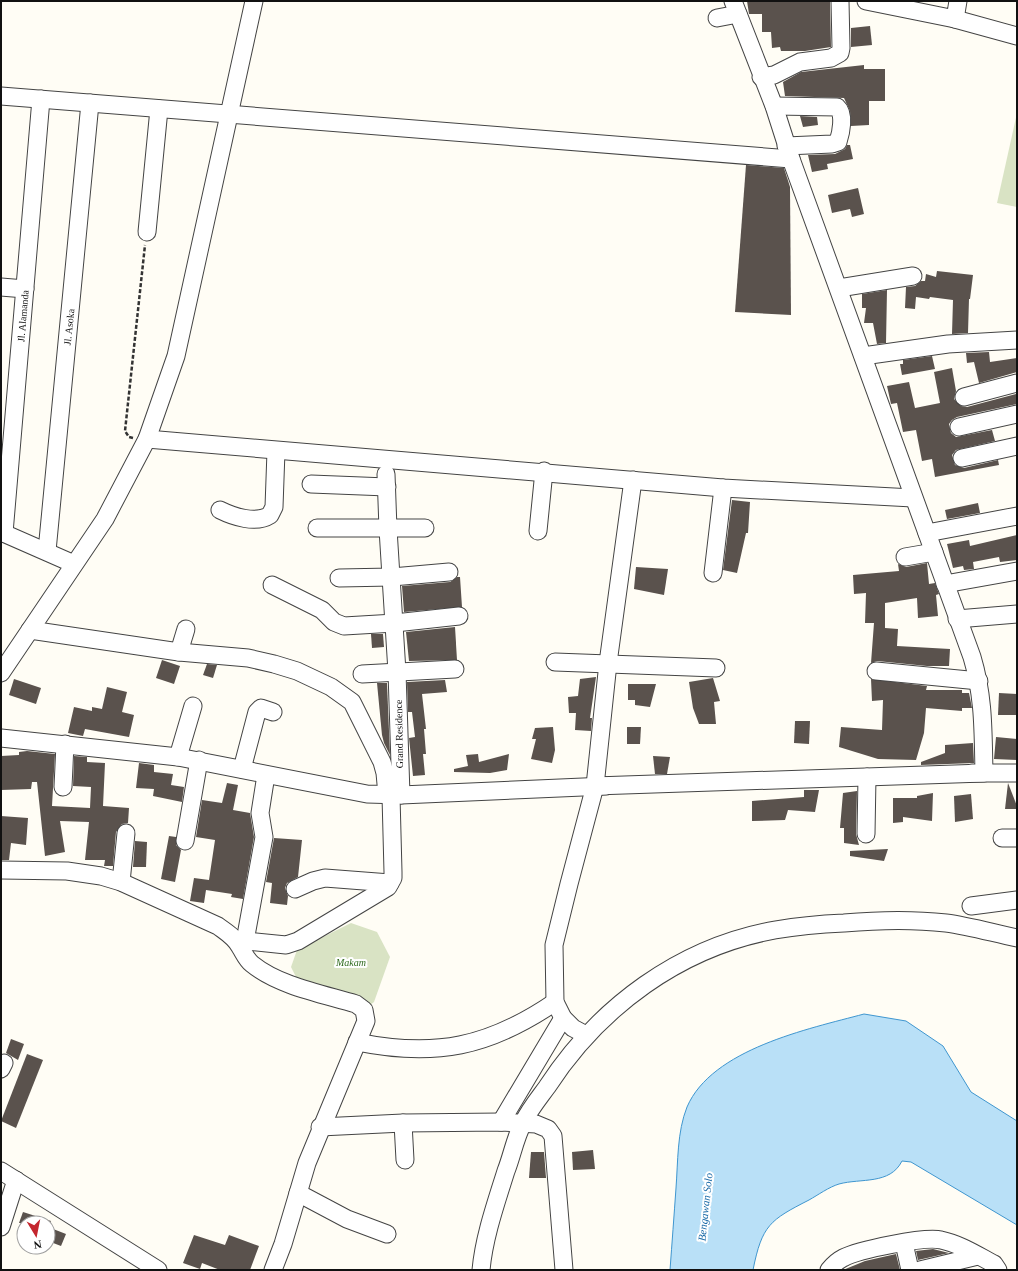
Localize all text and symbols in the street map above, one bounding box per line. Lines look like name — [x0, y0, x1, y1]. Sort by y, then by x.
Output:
street label: Jl. Alamanda — [15, 289, 31, 342]
street label: Jl. Asoka — [62, 308, 76, 346]
street label: Grand Residence — [393, 699, 405, 768]
park label: Makam — [335, 957, 366, 968]
water label: Bengawan Solo — [695, 1172, 715, 1242]
north arrow — [16, 1215, 56, 1255]
text: N — [33, 1238, 43, 1251]

